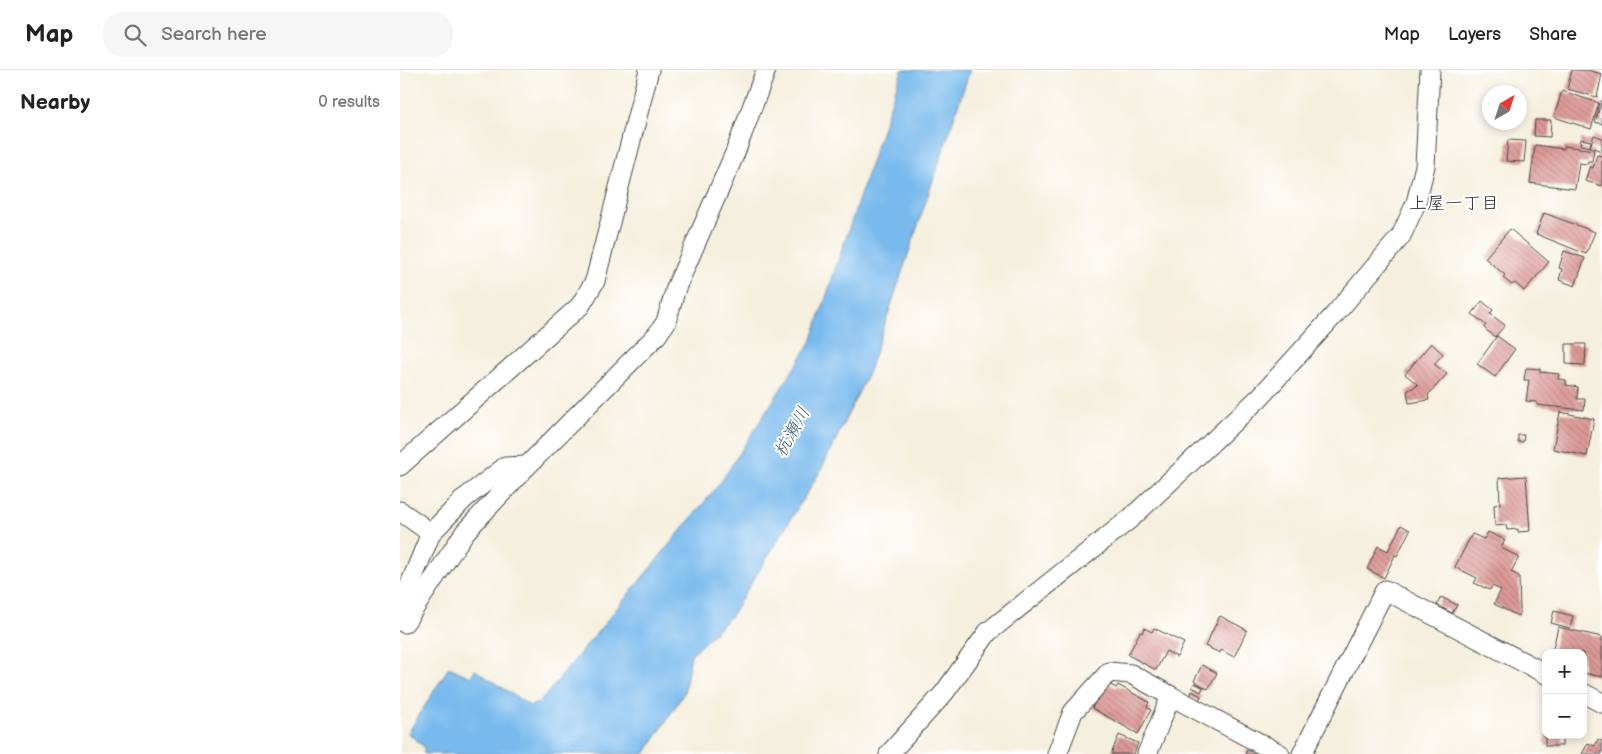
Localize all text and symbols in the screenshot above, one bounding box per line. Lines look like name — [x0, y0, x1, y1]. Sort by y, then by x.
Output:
search box — [103, 12, 453, 57]
text: Map — [25, 20, 73, 49]
icon: search — [121, 21, 149, 49]
text: Search here — [161, 23, 267, 46]
text: Map — [1384, 24, 1420, 45]
text: Layers — [1448, 24, 1501, 45]
text: Share — [1529, 24, 1577, 45]
north arrow — [1482, 85, 1527, 130]
text: Nearby — [20, 90, 90, 115]
text: 0 results — [318, 93, 380, 112]
district label: 上屋一丁目 — [1409, 193, 1499, 214]
water label: 杭瀬川 — [770, 403, 814, 461]
map controls — [1542, 649, 1587, 739]
button: + — [1542, 649, 1587, 694]
button: − — [1542, 694, 1587, 739]

